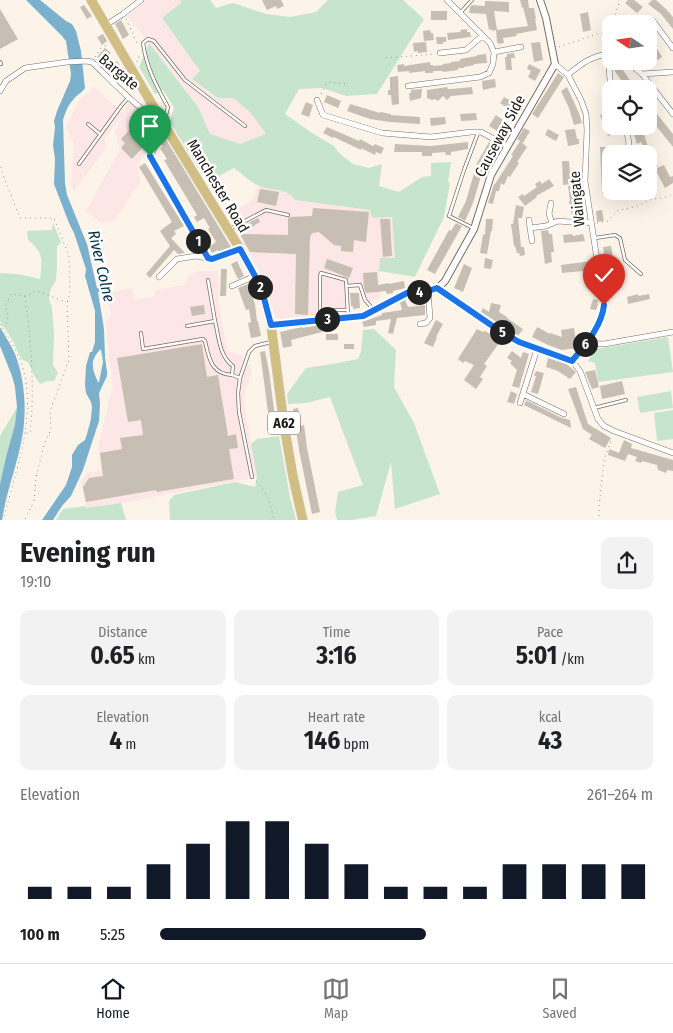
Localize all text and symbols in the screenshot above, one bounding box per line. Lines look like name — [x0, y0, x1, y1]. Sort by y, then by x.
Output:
north arrow — [602, 15, 658, 70]
map controls — [602, 15, 657, 200]
street label: Bargate — [95, 50, 143, 94]
button: locate — [602, 80, 657, 135]
street label: Causeway Side — [471, 92, 529, 180]
pin — [129, 105, 171, 156]
icon: arrive — [136, 112, 164, 140]
street label: Manchester Road — [183, 136, 253, 236]
button: layers — [602, 145, 657, 200]
street label: Waingate — [566, 170, 588, 228]
water label: River Colne — [84, 228, 119, 304]
pin: 1 — [186, 228, 210, 254]
text: 1 — [196, 233, 201, 250]
pin — [583, 254, 625, 305]
icon: check — [590, 261, 618, 289]
pin: 2 — [248, 274, 272, 300]
text: 2 — [257, 279, 264, 296]
pin: 4 — [406, 280, 432, 304]
text: 4 — [416, 284, 423, 301]
pin: 3 — [314, 306, 340, 332]
text: 3 — [324, 311, 331, 328]
pin: 5 — [490, 320, 514, 344]
text: 5 — [499, 324, 506, 341]
pin: 6 — [572, 332, 598, 356]
text: 6 — [582, 336, 589, 353]
road number: A62 — [268, 412, 300, 434]
text: Evening run — [20, 536, 156, 569]
button: share — [601, 537, 653, 589]
text: 19:10 — [20, 572, 51, 591]
text: Distance — [98, 624, 147, 641]
text: Time — [323, 624, 350, 641]
text: Pace — [537, 624, 563, 641]
text: 0.65 — [90, 641, 135, 671]
text: 3:16 — [316, 641, 357, 671]
text: 5:01 — [516, 641, 557, 671]
text: km — [135, 651, 155, 668]
text: /km — [557, 651, 585, 668]
text: Elevation — [96, 709, 149, 726]
text: Heart rate — [308, 709, 365, 726]
text: kcal — [539, 709, 562, 726]
text: 4 — [109, 726, 122, 756]
text: 146 — [304, 726, 340, 756]
text: 43 — [538, 726, 562, 756]
text: m — [122, 736, 136, 753]
text: bpm — [340, 736, 369, 753]
text: Elevation — [20, 785, 80, 804]
text: 261–264 m — [587, 785, 653, 804]
text: 100 m — [20, 925, 60, 944]
text: 5:25 — [100, 925, 125, 944]
tab: Home — [96, 975, 130, 1022]
tab: Map — [322, 975, 350, 1022]
tab: Saved — [543, 975, 577, 1022]

